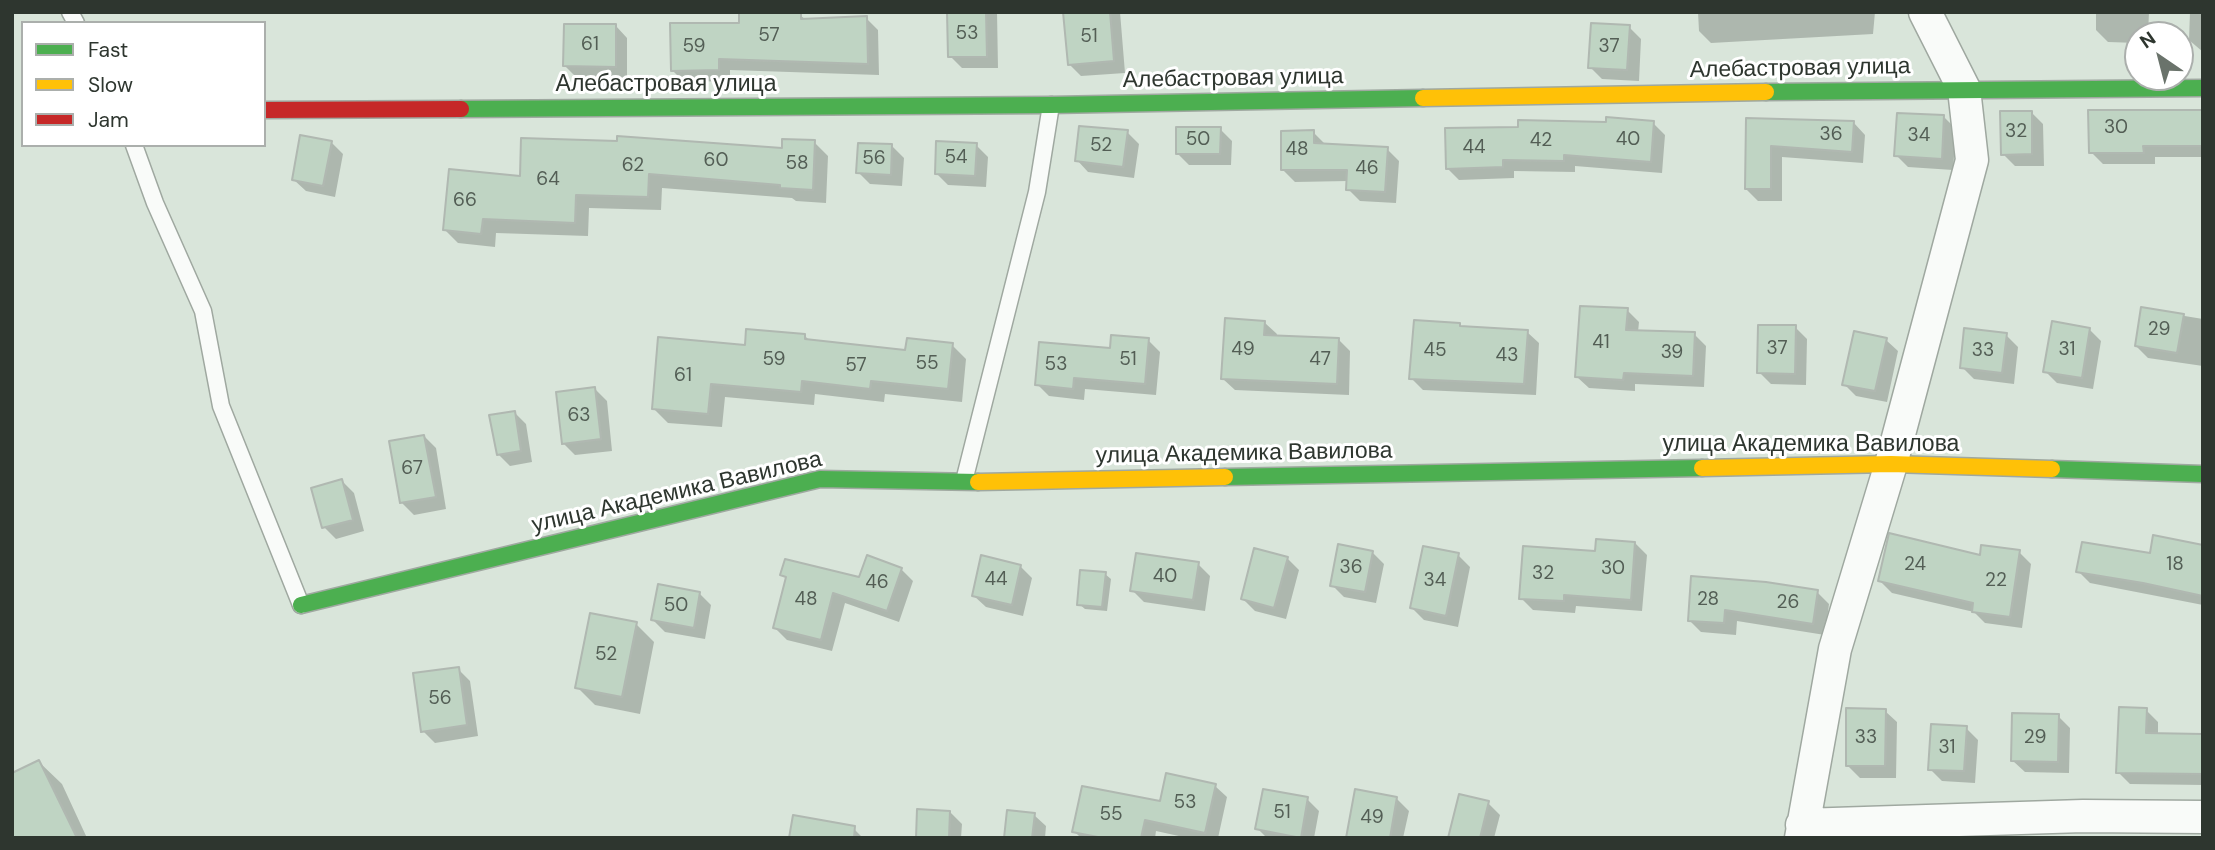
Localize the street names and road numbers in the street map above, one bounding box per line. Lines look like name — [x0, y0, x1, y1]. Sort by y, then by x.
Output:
street label: Алебастровая улица — [1689, 53, 1911, 85]
street label: Алебастровая улица — [1122, 63, 1344, 95]
street label: Алебастровая улица — [556, 71, 776, 99]
street label: улица Академика Вавилова — [1663, 431, 1959, 459]
street label: улица Академика Вавилова — [1095, 438, 1393, 470]
street label: улица Академика Вавилова — [529, 446, 825, 540]

